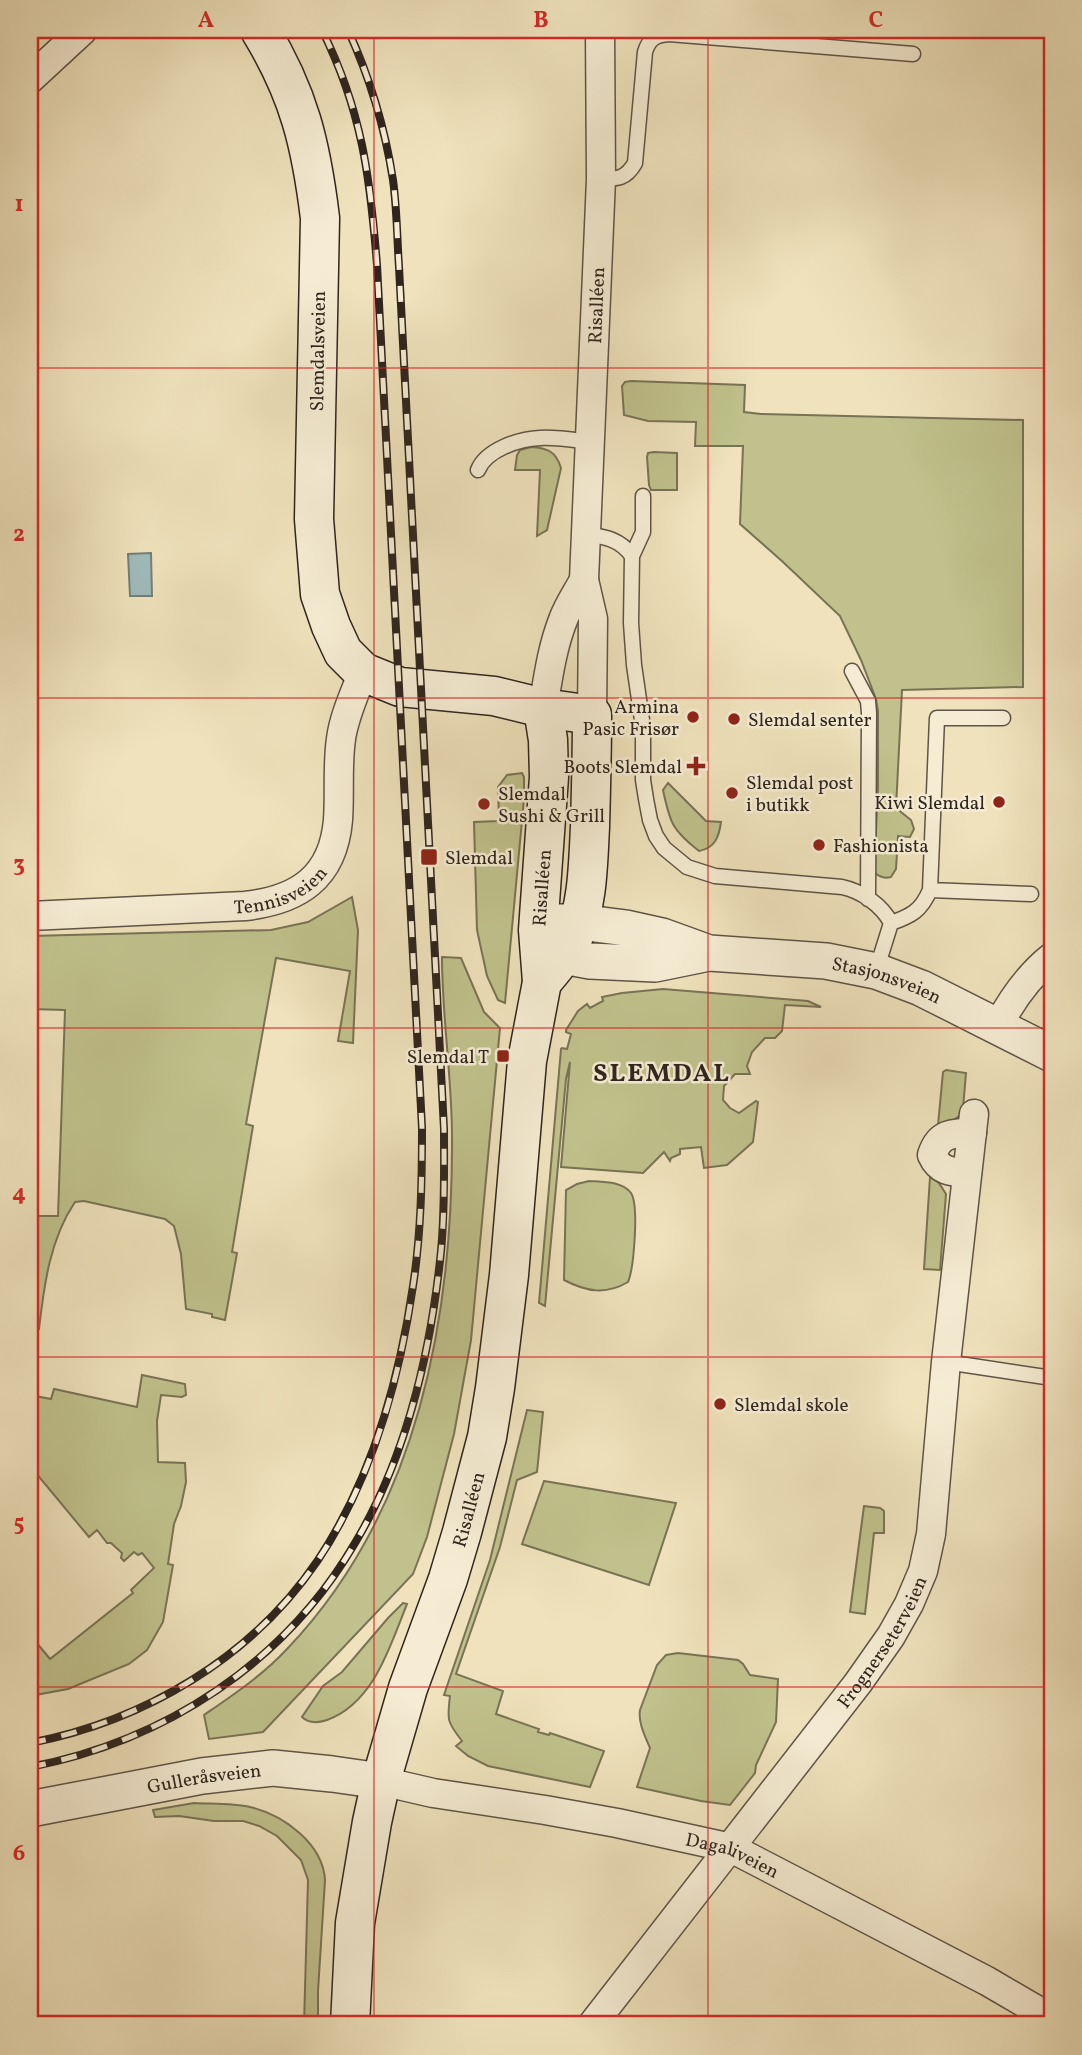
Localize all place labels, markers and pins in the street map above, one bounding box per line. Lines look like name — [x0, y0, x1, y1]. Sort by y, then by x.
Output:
place label: Armina Pasic Frisør — [582, 695, 679, 743]
place label: Slemdal senter — [748, 708, 872, 734]
marker: Armina Pasic Frisør — [685, 709, 701, 725]
marker: Slemdal senter — [726, 711, 742, 727]
place label: Boots Slemdal — [563, 755, 682, 781]
marker: Boots Slemdal — [688, 758, 704, 774]
place label: Slemdal post i butikk — [746, 771, 854, 819]
place label: Slemdal Sushi & Grill — [498, 782, 605, 830]
marker: Slemdal post i butikk — [724, 785, 740, 801]
place label: Kiwi Slemdal — [874, 791, 985, 817]
marker: Kiwi Slemdal — [991, 794, 1007, 810]
marker: Slemdal Sushi & Grill — [476, 796, 492, 812]
place label: Fashionista — [833, 834, 929, 860]
marker: Fashionista — [811, 837, 827, 853]
place label: Slemdal — [445, 846, 513, 872]
marker: Slemdal — [419, 847, 439, 867]
place label: Slemdal T — [407, 1045, 489, 1071]
marker: Slemdal T — [495, 1048, 511, 1064]
place label: Slemdal skole — [734, 1393, 848, 1419]
marker: Slemdal skole — [712, 1396, 728, 1412]

